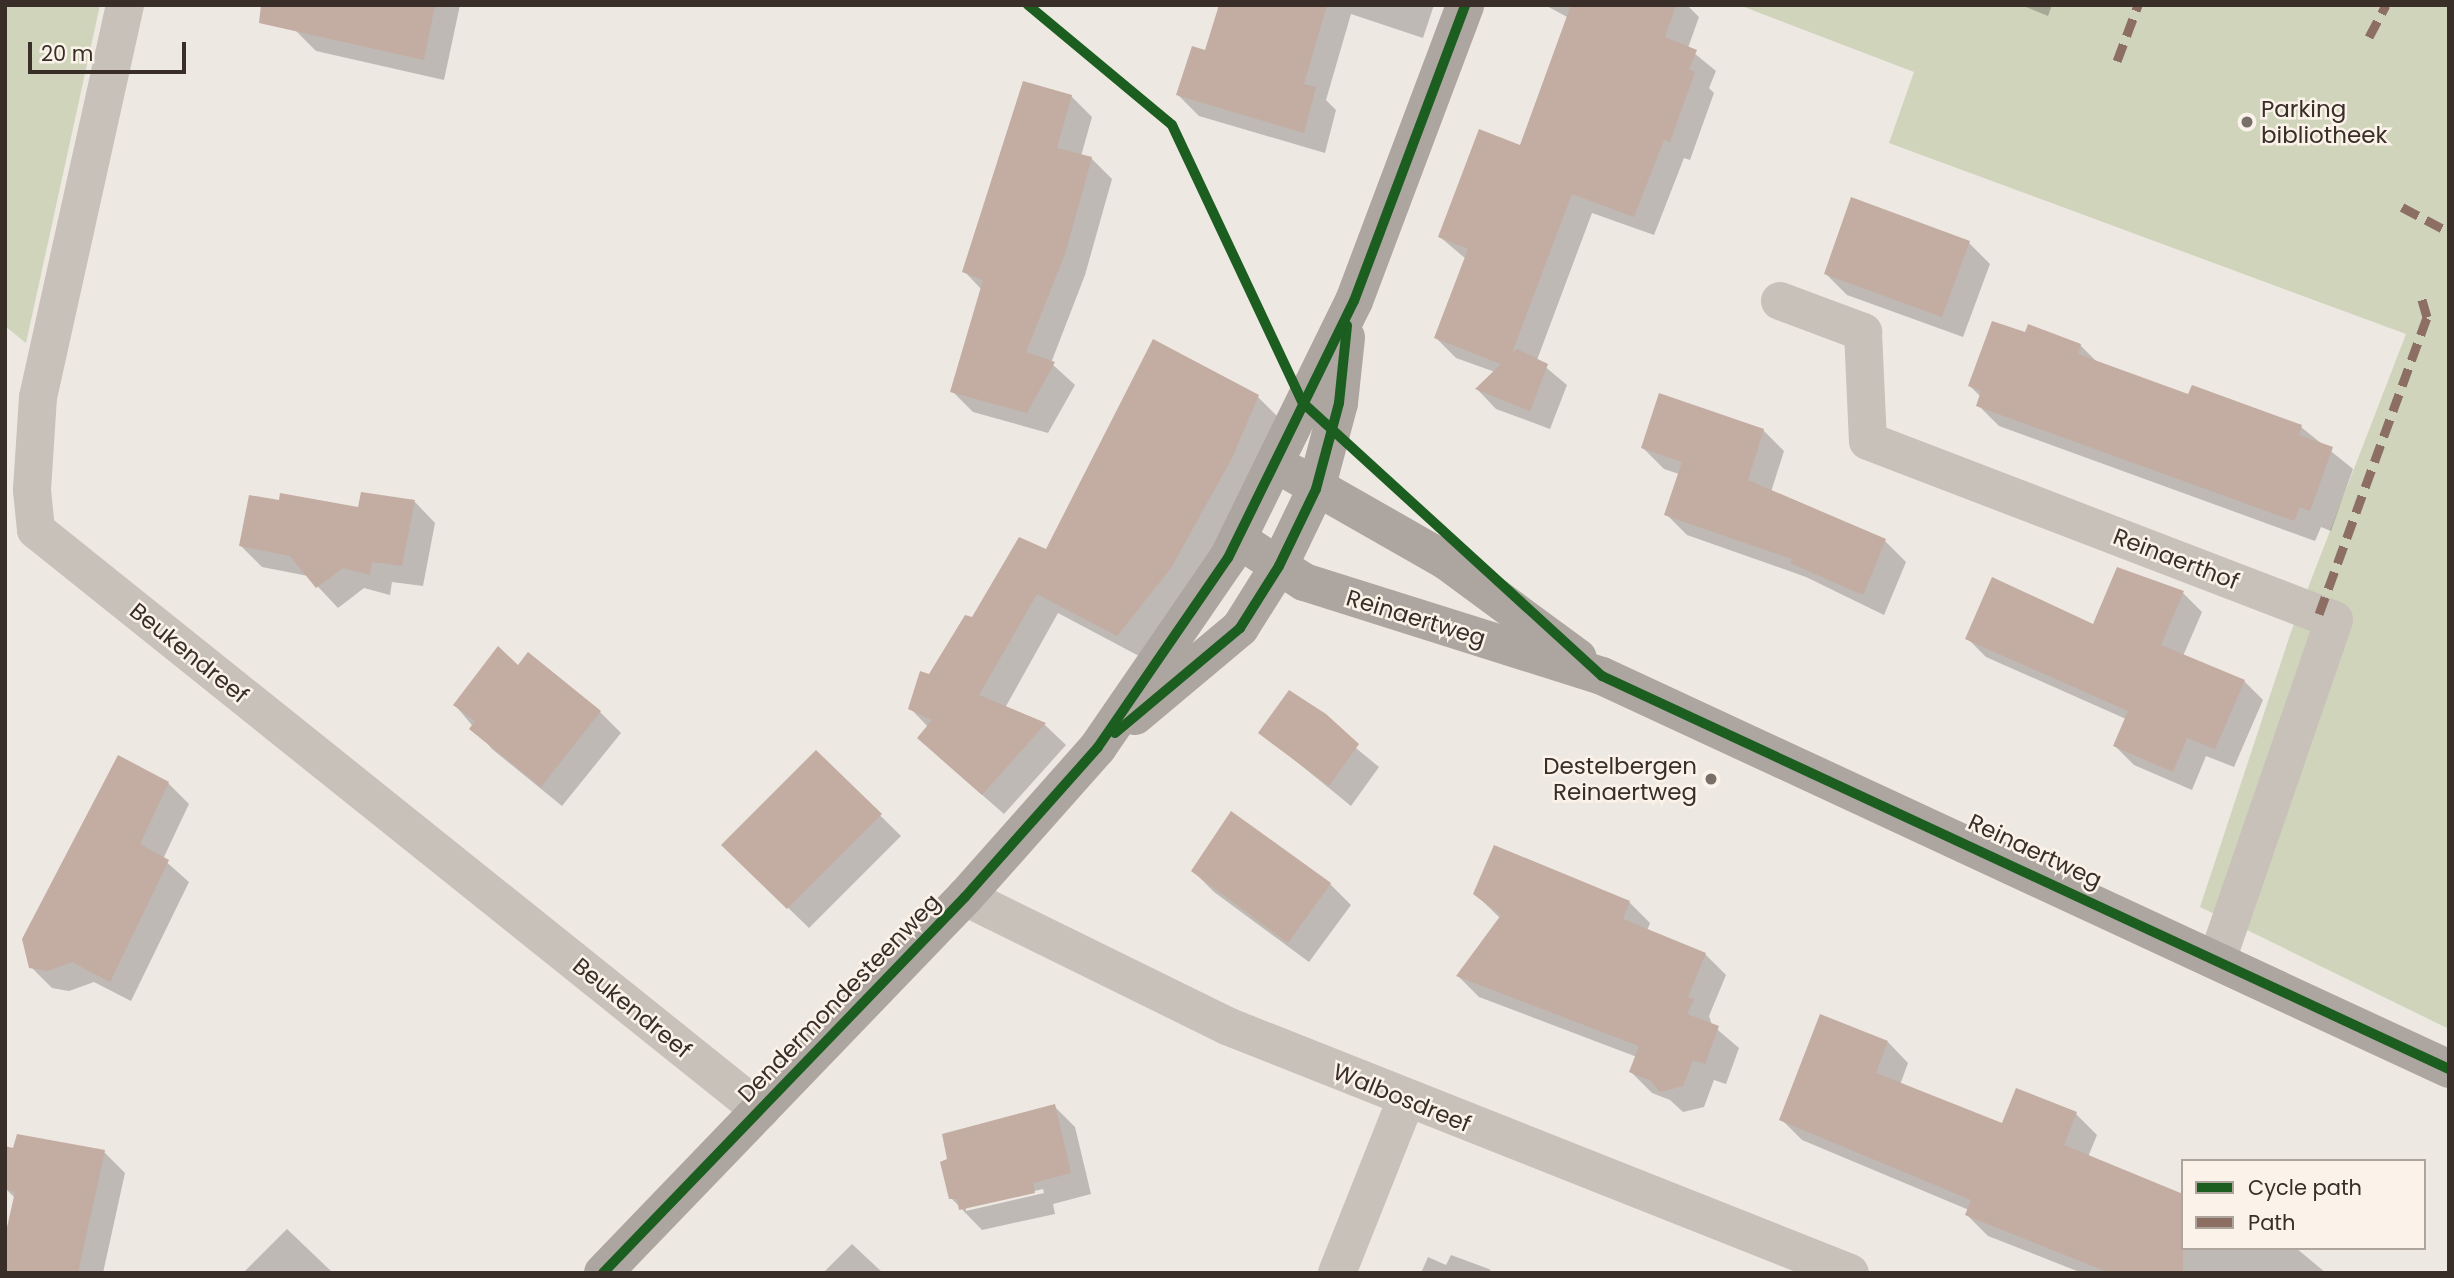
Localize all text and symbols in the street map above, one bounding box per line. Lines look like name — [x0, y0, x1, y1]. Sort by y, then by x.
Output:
scale bar — [32, 28, 189, 72]
text: 20 m — [41, 39, 94, 68]
place label: Parking bibliotheek — [2261, 95, 2387, 149]
marker: Parking bibliotheek — [2239, 114, 2255, 130]
street label: Reinaerthof — [2109, 522, 2243, 596]
street label: Reinaertweg — [1343, 584, 1489, 652]
street label: Beukendreef — [124, 597, 254, 709]
place label: Destelbergen Reinaertweg — [1543, 752, 1697, 806]
marker: Destelbergen Reinaertweg — [1703, 771, 1719, 787]
street label: Reinaertweg — [1964, 808, 2106, 894]
street label: Dendermondesteenweg — [732, 888, 946, 1108]
street label: Beukendreef — [567, 952, 697, 1064]
street label: Walbosdreef — [1329, 1058, 1475, 1138]
legend — [2181, 1159, 2426, 1250]
text: Cycle path — [2248, 1173, 2362, 1202]
text: Path — [2248, 1208, 2295, 1237]

